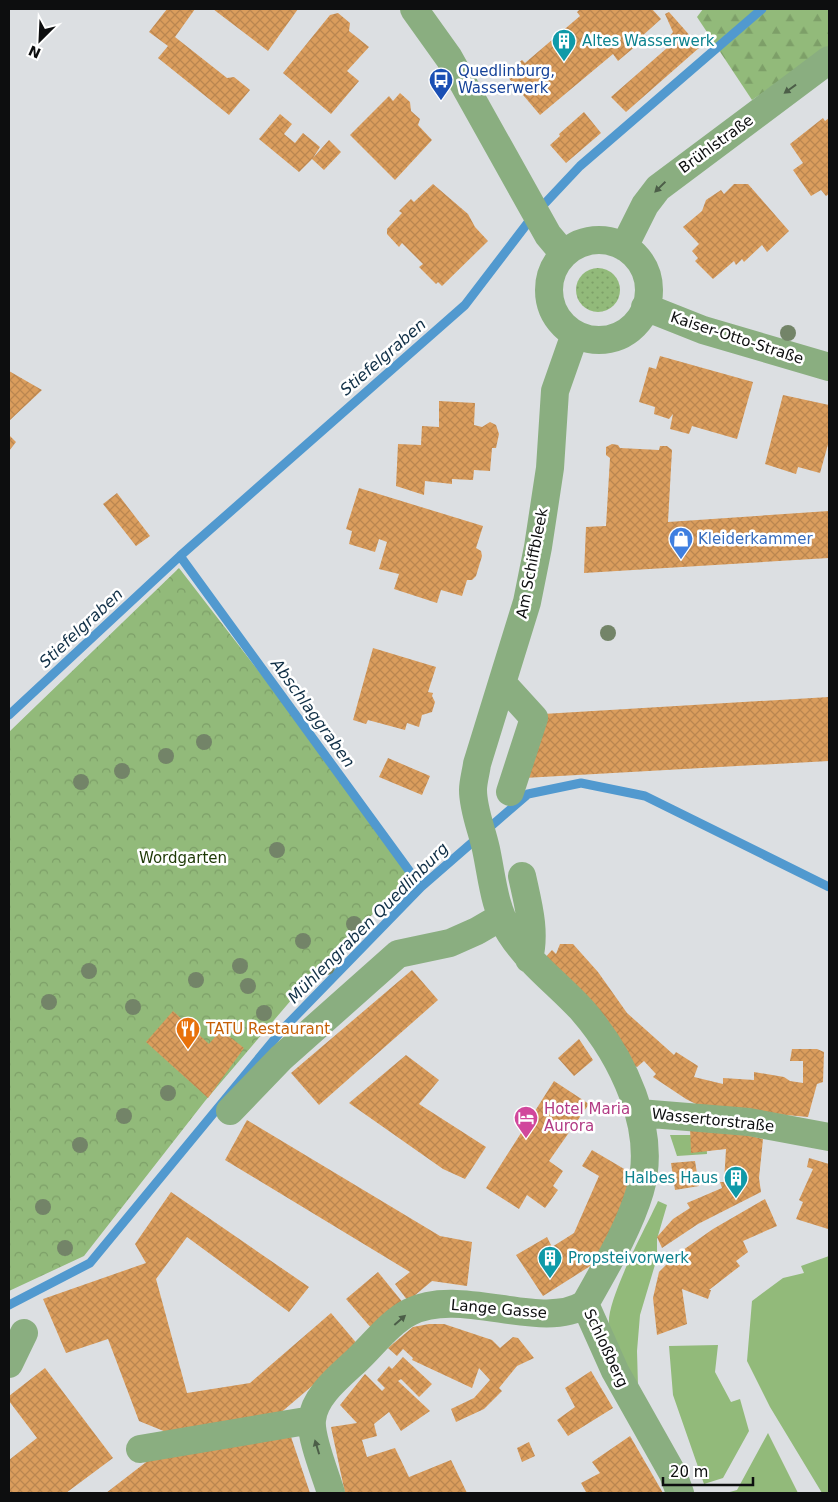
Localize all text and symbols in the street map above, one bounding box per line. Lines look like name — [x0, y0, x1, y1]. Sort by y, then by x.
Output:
north arrow — [15, 15, 65, 65]
building icon: Altes Wasserwerk — [551, 28, 577, 62]
place label: Altes Wasserwerk — [582, 32, 715, 50]
text: N — [26, 42, 43, 62]
place label: Quedlinburg, Wasserwerk — [458, 62, 555, 97]
bus stop icon: Quedlinburg, Wasserwerk — [428, 67, 454, 101]
one-way arrow — [784, 84, 797, 95]
street label: Brühlstraße — [675, 111, 757, 177]
one-way arrow — [654, 181, 666, 193]
street label: Kaiser-Otto-Straße — [668, 308, 806, 368]
water label: Stiefelgraben — [336, 315, 430, 399]
street label: Am Schiffbleek — [512, 506, 552, 620]
shop icon: Kleiderkammer — [668, 526, 694, 560]
place label: Kleiderkammer — [698, 530, 813, 548]
water label: Stiefelgraben — [35, 584, 127, 672]
water label: Abschlaggraben — [267, 654, 359, 771]
water label: Mühlengraben Quedlinburg — [284, 839, 452, 1007]
park label: Wordgarten — [139, 849, 227, 867]
restaurant icon: TATU Restaurant — [175, 1016, 201, 1050]
place label: TATU Restaurant — [205, 1020, 330, 1038]
place label: Hotel Maria Aurora — [544, 1100, 630, 1135]
hotel icon: Hotel Maria Aurora — [513, 1105, 539, 1139]
street label: Wassertorstraße — [651, 1105, 775, 1135]
building icon: Halbes Haus — [723, 1165, 749, 1199]
place label: Halbes Haus — [624, 1169, 718, 1187]
building icon: Propsteivorwerk — [537, 1245, 563, 1279]
place label: Propsteivorwerk — [568, 1249, 689, 1267]
street label: Lange Gasse — [450, 1296, 548, 1322]
street label: Schloßberg — [580, 1306, 632, 1390]
one-way arrow — [393, 1314, 406, 1325]
one-way arrow — [313, 1439, 321, 1454]
scale bar — [663, 1454, 753, 1486]
text: 20 m — [670, 1463, 708, 1481]

